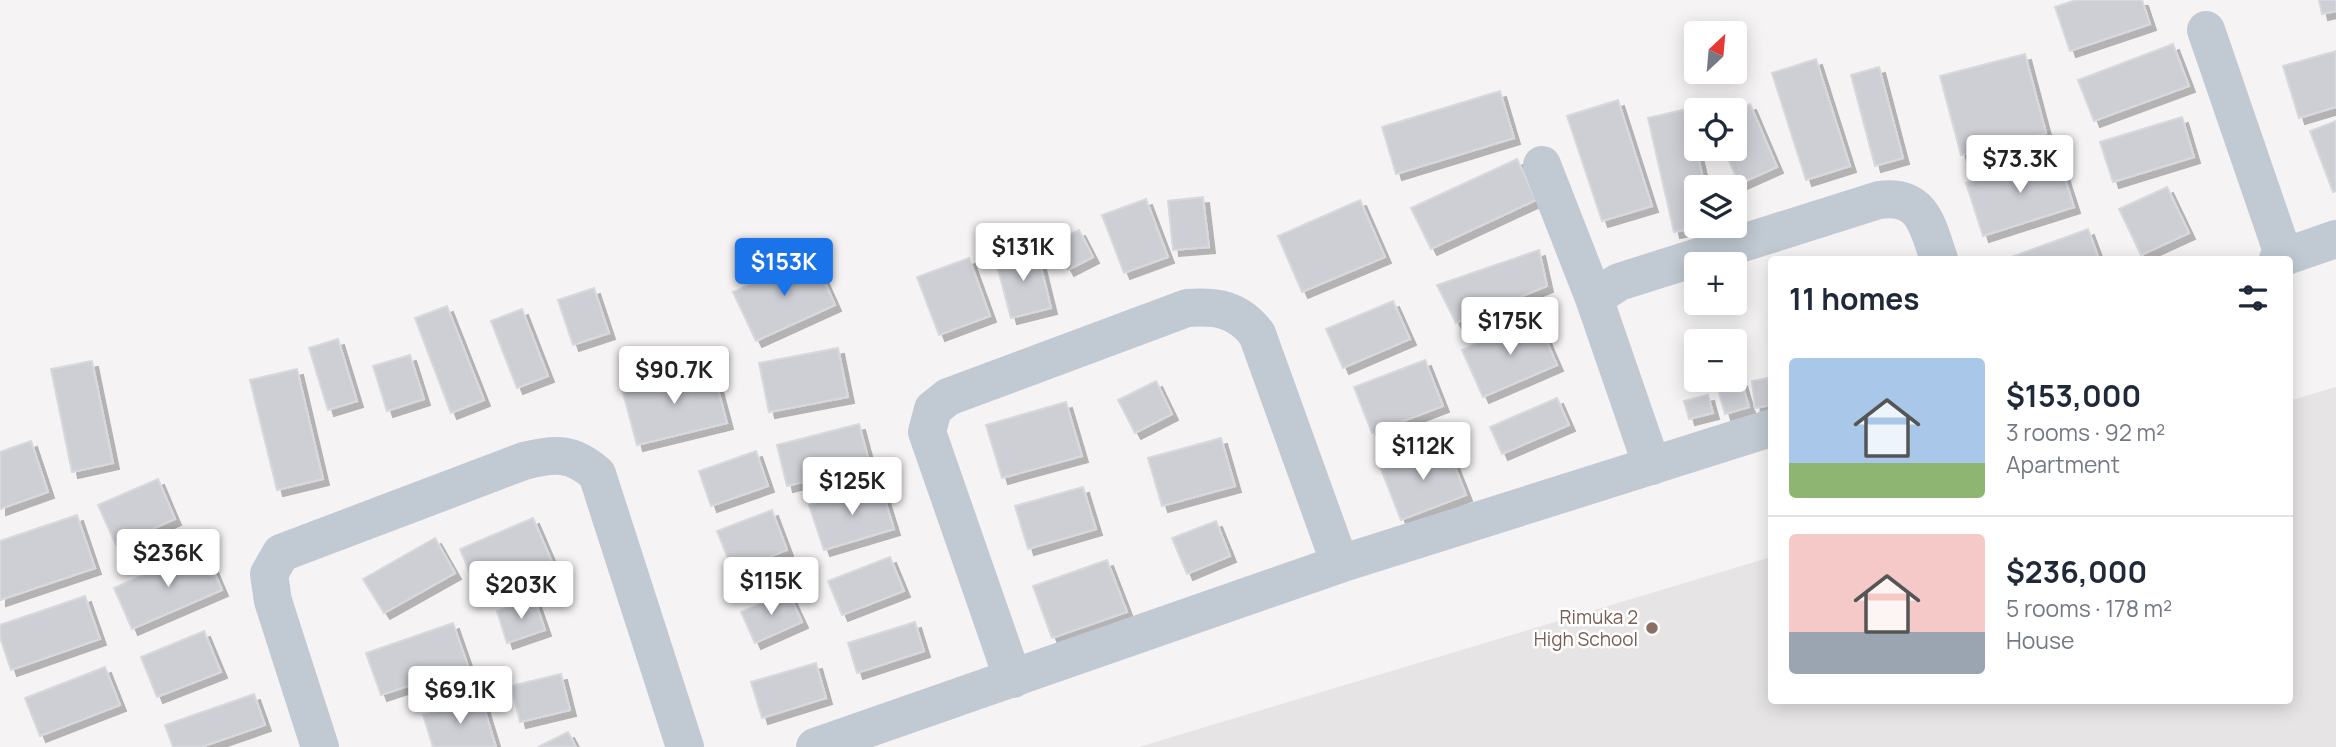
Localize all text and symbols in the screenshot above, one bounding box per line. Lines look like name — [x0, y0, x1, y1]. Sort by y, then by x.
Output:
north arrow — [1684, 21, 1746, 84]
map controls — [1684, 21, 1747, 392]
button: locate — [1684, 98, 1747, 161]
pin: $73.3K — [1963, 136, 2077, 195]
text: $73.3K — [1982, 142, 2058, 174]
button: layers — [1684, 175, 1747, 238]
pin: $131K — [974, 224, 1072, 283]
text: $131K — [992, 230, 1054, 262]
pin: $153K — [735, 238, 833, 298]
text: $153K — [751, 245, 817, 277]
button: + — [1684, 252, 1747, 315]
text: 11 homes — [1789, 278, 1920, 319]
icon: filters — [2234, 279, 2272, 317]
pin: $175K — [1461, 298, 1559, 357]
text: $175K — [1477, 304, 1543, 336]
button: − — [1684, 329, 1747, 392]
pin: $90.7K — [617, 346, 731, 406]
text: $90.7K — [635, 353, 713, 385]
text: $153,000 — [2006, 375, 2141, 416]
icon: home — [1845, 386, 1929, 470]
text: 3 rooms · 92 m² — [2006, 416, 2165, 448]
pin: $112K — [1374, 422, 1472, 482]
text: $112K — [1391, 429, 1455, 461]
text: Apartment — [2006, 448, 2120, 480]
pin: $125K — [803, 458, 901, 517]
text: $125K — [819, 464, 885, 496]
pin: $236K — [119, 530, 217, 589]
text: $236K — [133, 536, 203, 568]
text: $236,000 — [2006, 551, 2147, 592]
pin: $115K — [722, 558, 820, 617]
pin: $203K — [472, 562, 570, 621]
icon: home — [1845, 562, 1929, 646]
text: $115K — [740, 564, 802, 596]
text: $203K — [485, 568, 557, 600]
text: 5 rooms · 178 m² — [2006, 592, 2172, 624]
place label: Rimuka 2 High School — [1534, 604, 1638, 652]
marker: Rimuka 2 High School — [1644, 620, 1660, 636]
text: House — [2006, 624, 2075, 656]
pin: $69.1K — [403, 666, 517, 726]
text: $69.1K — [424, 673, 496, 705]

